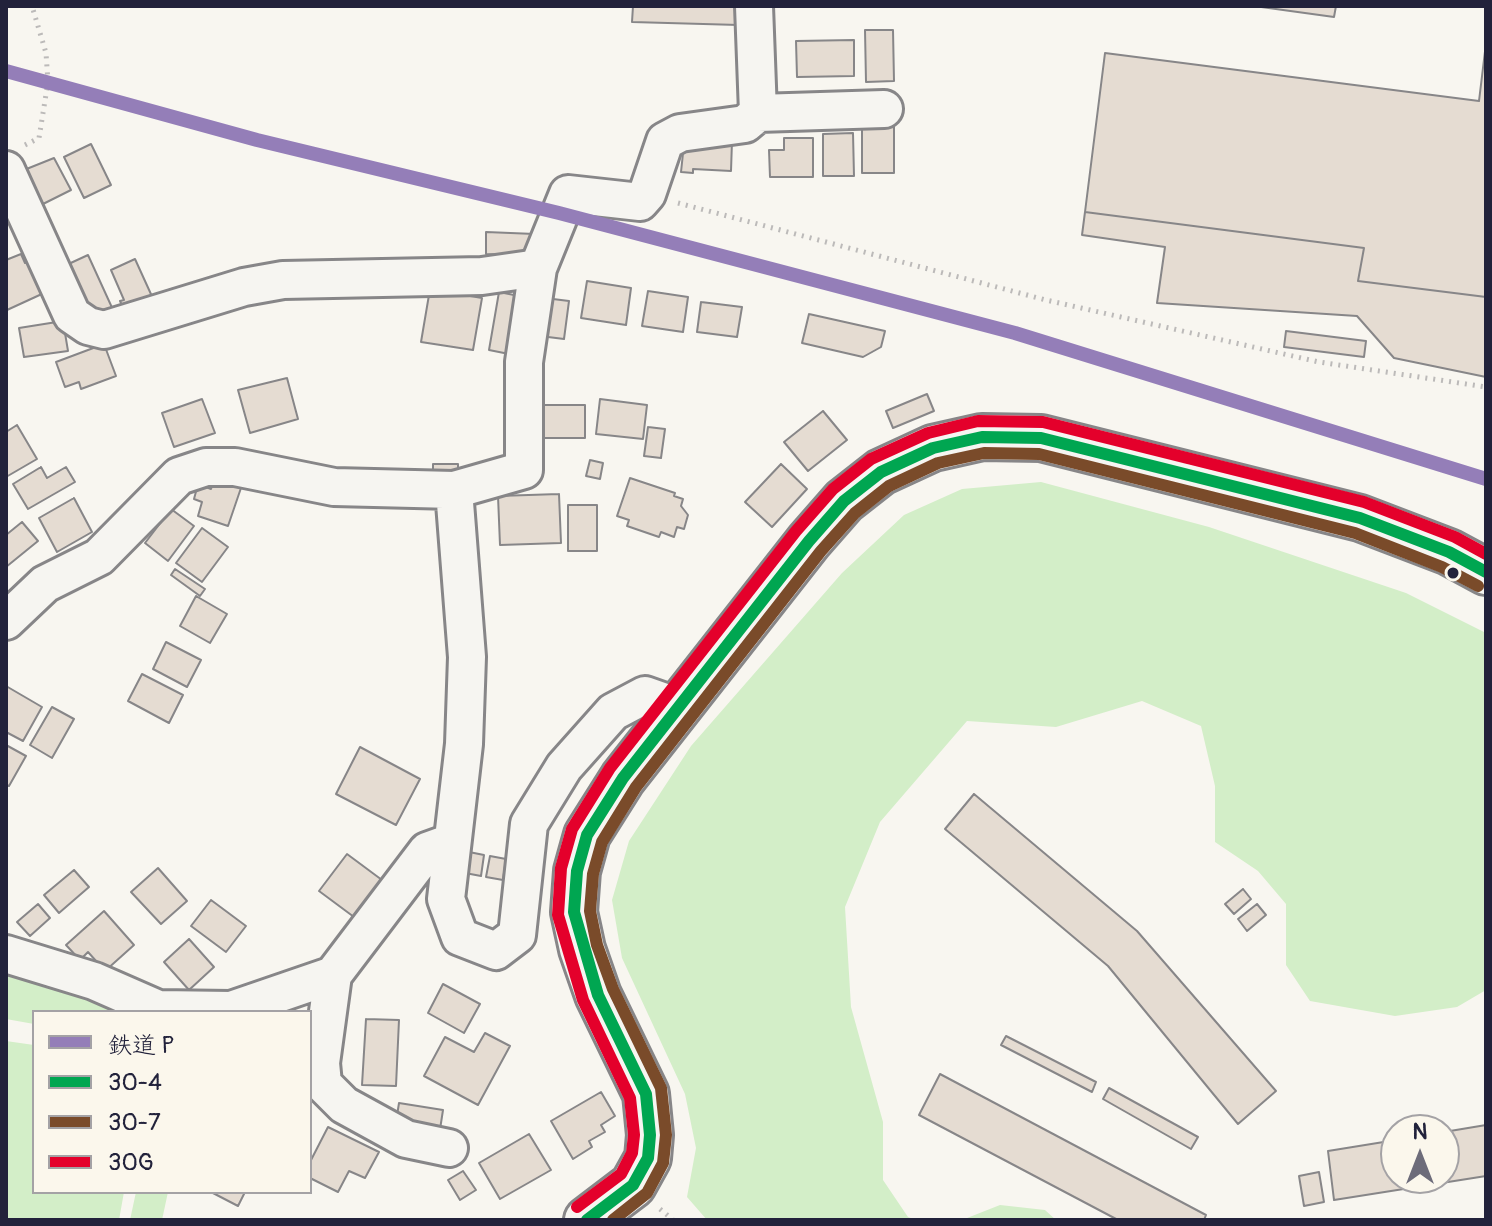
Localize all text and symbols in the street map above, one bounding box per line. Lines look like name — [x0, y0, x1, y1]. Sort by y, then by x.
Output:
unlabelled marker — [1445, 565, 1461, 581]
legend — [32, 1010, 312, 1194]
text: 鉄道 P — [108, 1031, 174, 1060]
text: 30-4 — [108, 1068, 162, 1097]
text: 30-7 — [108, 1108, 161, 1137]
north arrow — [1380, 1114, 1460, 1194]
text: N — [1413, 1118, 1427, 1146]
text: 30G — [108, 1148, 154, 1177]

